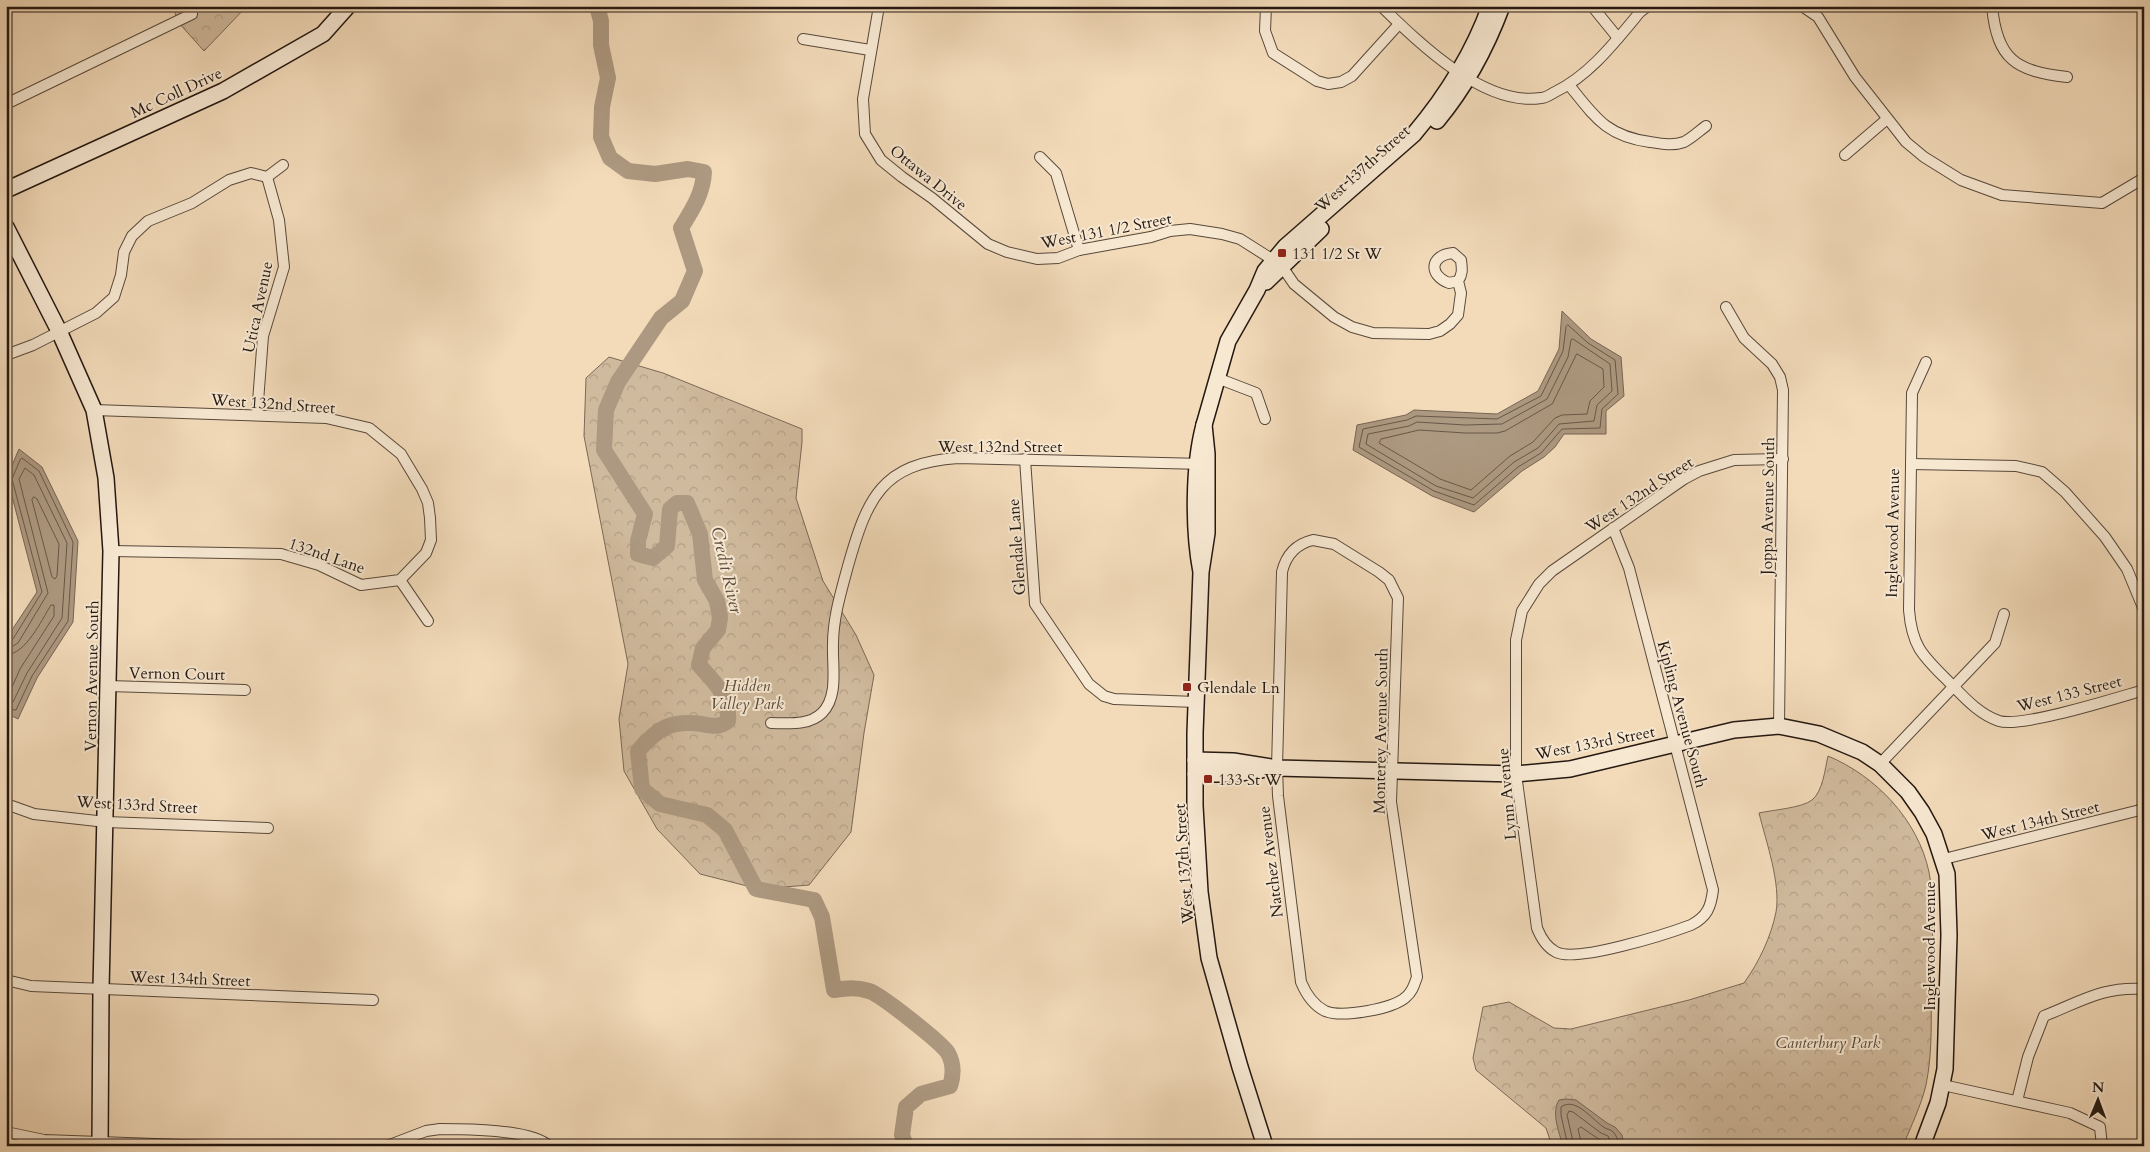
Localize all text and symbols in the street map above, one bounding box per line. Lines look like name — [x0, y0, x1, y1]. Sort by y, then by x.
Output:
street label: Mc Coll Drive — [127, 62, 226, 124]
street label: West 137th Street — [1310, 120, 1415, 218]
street label: Ottawa Drive — [885, 140, 972, 216]
street label: West 131 1/2 Street — [1038, 208, 1174, 255]
place label: 131 1/2 St W — [1292, 243, 1382, 265]
marker: 131 1/2 St W — [1276, 247, 1288, 259]
street label: Utica Avenue — [238, 259, 278, 355]
street label: West 132nd Street — [209, 389, 336, 419]
street label: West 132nd Street — [937, 436, 1062, 458]
street label: Joppa Avenue South — [1756, 437, 1780, 577]
street label: West 132nd Street — [1580, 452, 1698, 539]
street label: Inglewood Avenue — [1881, 468, 1905, 598]
street label: Glendale Lane — [1003, 498, 1031, 596]
water label: Credit River — [704, 524, 749, 617]
street label: 132nd Lane — [286, 533, 368, 579]
street label: Vernon Avenue South — [80, 600, 104, 752]
street label: Kipling Avenue South — [1652, 638, 1712, 790]
street label: Monterey Avenue South — [1369, 647, 1393, 814]
street label: Vernon Court — [129, 662, 225, 686]
street label: West 133 Street — [2014, 670, 2124, 718]
park label: Hidden Valley Park — [710, 675, 784, 715]
place label: Glendale Ln — [1197, 677, 1280, 699]
marker: Glendale Ln — [1181, 681, 1193, 693]
street label: West 133rd Street — [1533, 721, 1657, 766]
street label: Lynn Avenue — [1492, 747, 1522, 841]
place label: 133 St W — [1218, 769, 1282, 791]
marker: 133 St W — [1202, 773, 1214, 785]
street label: West 133rd Street — [75, 791, 198, 819]
street label: West 134th Street — [1978, 796, 2102, 847]
street label: West 137th Street — [1169, 803, 1199, 926]
street label: Natchez Avenue — [1253, 805, 1289, 919]
street label: Inglewood Avenue — [1919, 881, 1941, 1011]
street label: West 134th Street — [128, 966, 251, 992]
park label: Canterbury Park — [1776, 1032, 1881, 1054]
north arrow — [2072, 1074, 2122, 1124]
text: N — [2092, 1078, 2104, 1097]

